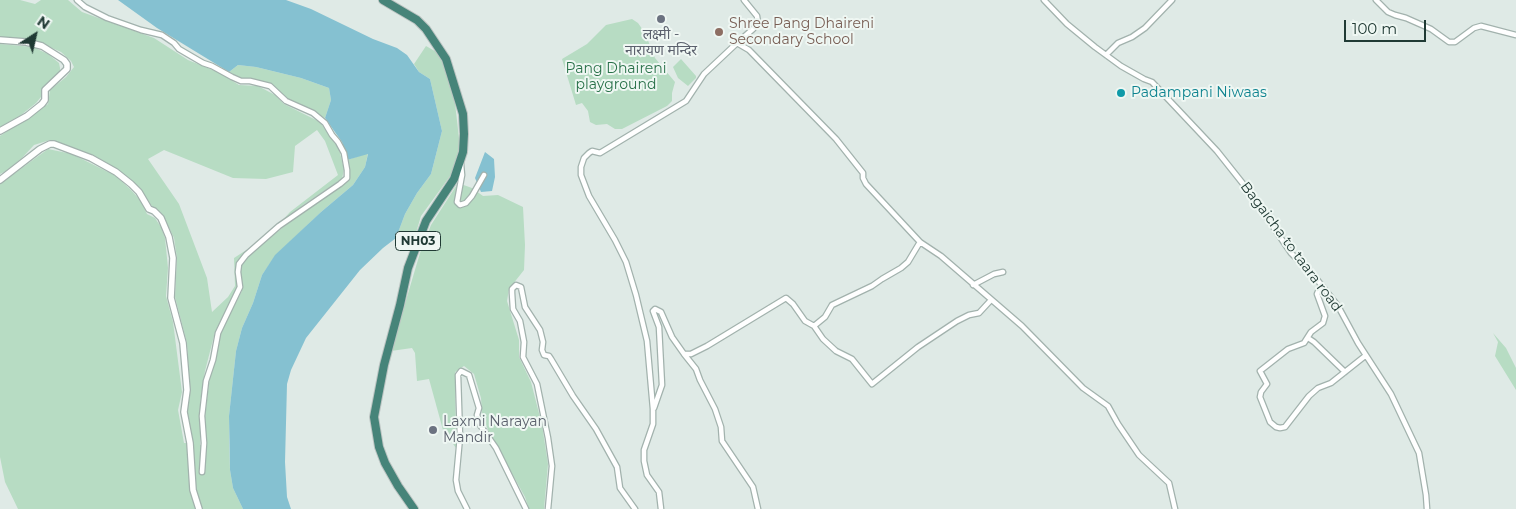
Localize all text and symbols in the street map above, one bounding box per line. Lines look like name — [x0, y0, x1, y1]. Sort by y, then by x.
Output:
north arrow — [10, 10, 60, 60]
scale bar — [1346, 10, 1428, 42]
text: N — [34, 12, 53, 33]
marker: लक्ष्मी - नारायण मन्दिर — [655, 13, 667, 25]
place label: Shree Pang Dhaireni Secondary School — [729, 16, 874, 48]
text: 100 m — [1352, 19, 1397, 38]
marker: Shree Pang Dhaireni Secondary School — [713, 26, 725, 38]
place label: लक्ष्मी - नारायण मन्दिर — [625, 27, 697, 59]
park label: Pang Dhaireni playground — [566, 61, 666, 94]
place label: Padampani Niwaas — [1131, 85, 1267, 101]
marker: Padampani Niwaas — [1115, 87, 1127, 99]
street label: Bagaicha to taara road — [1237, 179, 1345, 315]
road number: NH03 — [396, 232, 440, 250]
place label: Laxmi Narayan Mandir — [443, 414, 547, 447]
marker: Laxmi Narayan Mandir — [427, 424, 439, 436]

